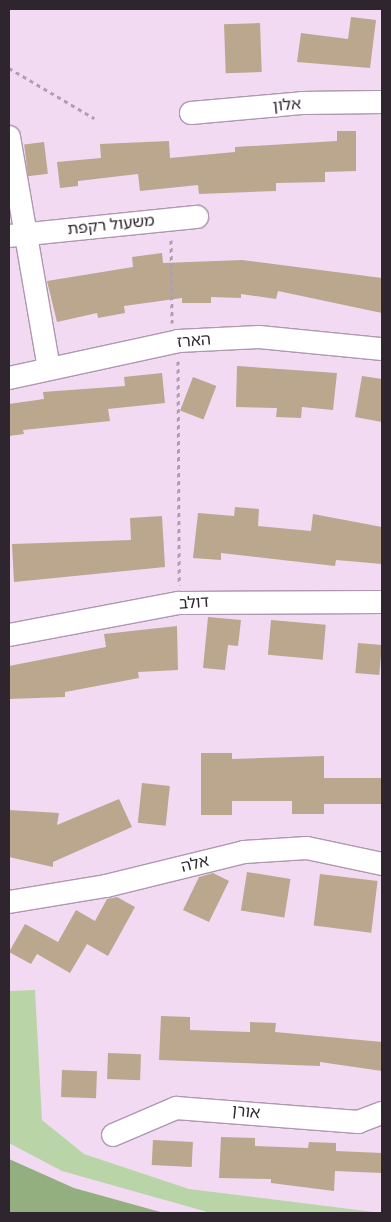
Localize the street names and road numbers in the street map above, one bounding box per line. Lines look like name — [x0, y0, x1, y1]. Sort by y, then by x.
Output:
street label: אלון — [272, 94, 302, 116]
street label: משעול רקפת — [66, 211, 156, 239]
street label: הארז — [176, 330, 212, 352]
street label: דולב — [178, 592, 210, 614]
street label: אלה — [179, 851, 211, 877]
street label: אורן — [231, 1101, 261, 1123]

